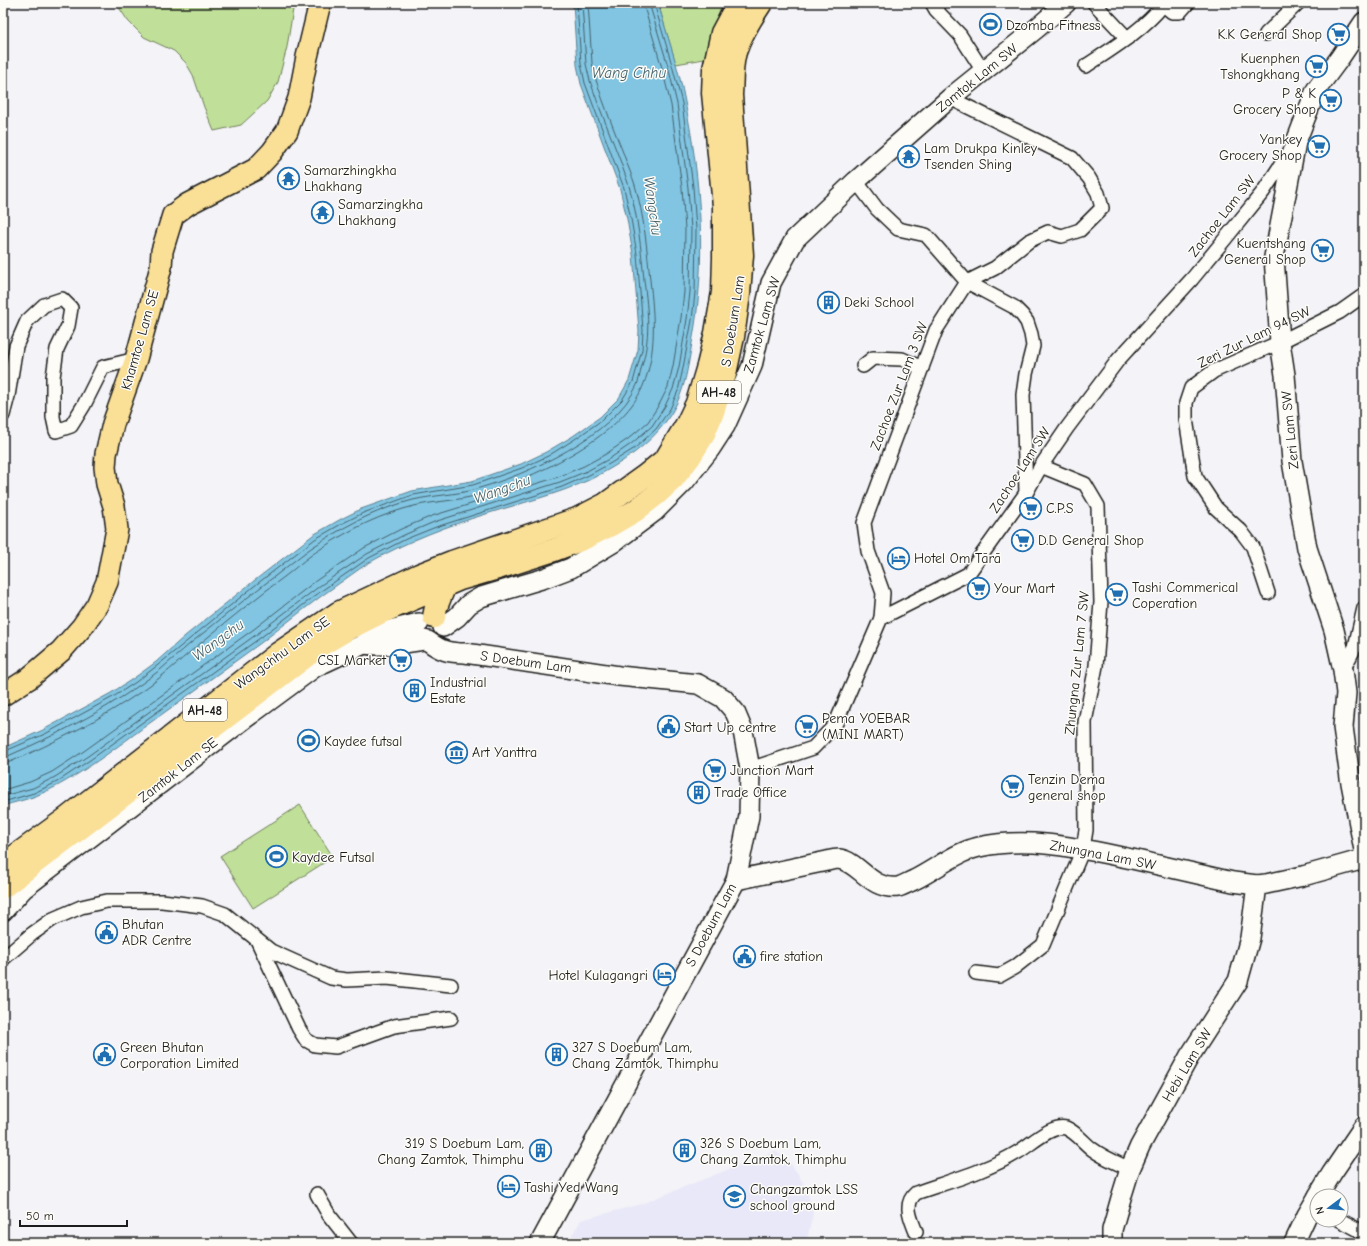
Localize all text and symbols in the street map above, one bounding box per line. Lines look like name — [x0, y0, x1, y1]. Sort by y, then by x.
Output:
sports icon: Dzomba Fitness — [977, 12, 1003, 38]
place label: Dzomba Fitness — [1006, 17, 1101, 34]
supermarket icon: K.K General Shop — [1325, 21, 1351, 47]
place label: K.K General Shop — [1217, 26, 1322, 43]
street label: Zamtok Lam SW — [933, 40, 1022, 116]
place label: Kuenphen Tshongkhang — [1220, 50, 1300, 83]
supermarket icon: Kuenphen Tshongkhang — [1303, 53, 1329, 79]
water label: Wang Chhu — [592, 64, 666, 82]
place label: P & K Grocery Shop — [1233, 85, 1316, 118]
supermarket icon: P & K Grocery Shop — [1318, 88, 1344, 114]
place label: Yankey Grocery Shop — [1219, 131, 1303, 164]
supermarket icon: Yankey Grocery Shop — [1305, 134, 1331, 160]
place label: Lam Drukpa Kinley Tsenden Shing — [924, 140, 1038, 173]
temple icon: Lam Drukpa Kinley Tsenden Shing — [896, 143, 922, 169]
place label: Samarzhingkha Lhakhang — [304, 162, 397, 195]
temple icon: Samarzhingkha Lhakhang — [275, 165, 301, 191]
street label: Zachoe Lam SW — [1185, 171, 1260, 260]
water label: Wangchu — [640, 175, 666, 237]
place label: Samarzingkha Lhakhang — [338, 196, 423, 229]
temple icon: Samarzingkha Lhakhang — [310, 199, 336, 225]
place label: Kuentshang General Shop — [1224, 235, 1306, 268]
supermarket icon: Kuentshang General Shop — [1309, 238, 1335, 264]
street label: S Doebum Lam — [717, 274, 749, 368]
street label: Zamtok Lam SW — [740, 274, 784, 375]
street label: Khamtoe Lam SE — [118, 288, 162, 392]
building icon: Deki School — [816, 289, 842, 315]
place label: Deki School — [844, 294, 914, 311]
street label: Zeri Zur Lam 94 SW — [1195, 302, 1314, 372]
street label: Zachoe Zur Lam 3 SW — [867, 319, 932, 453]
road number: AH-48 — [697, 381, 741, 403]
street label: Zeri Lam SW — [1277, 389, 1303, 470]
street label: Zachoe Lam SW — [986, 423, 1055, 516]
water label: Wangchu — [471, 470, 533, 508]
supermarket icon: C.P.S — [1018, 495, 1044, 521]
place label: C.P.S — [1046, 500, 1074, 517]
supermarket icon: D.D General Shop — [1010, 527, 1036, 553]
place label: D.D General Shop — [1038, 532, 1144, 549]
hotel icon: Hotel Om Tārā — [886, 545, 912, 571]
place label: Hotel Om Tārā — [914, 550, 1001, 567]
supermarket icon: Your Mart — [966, 575, 992, 601]
place label: Tashi Commerical Coperation — [1132, 579, 1238, 612]
place label: Your Mart — [994, 580, 1056, 597]
supermarket icon: Tashi Commerical Coperation — [1103, 582, 1129, 608]
street label: Zhungna Zur Lam 7 SW — [1061, 589, 1093, 736]
street label: Wangchhu Lam SE — [231, 613, 333, 693]
water label: Wangchu — [189, 615, 247, 665]
supermarket icon: CSI Market — [388, 647, 414, 673]
street label: S Doebum Lam — [479, 647, 573, 677]
place label: CSI Market — [317, 652, 387, 669]
place label: Industrial Estate — [430, 674, 487, 707]
building icon: Industrial Estate — [402, 677, 428, 703]
road number: AH-48 — [183, 699, 227, 721]
place label: Pema YOEBAR (MINI MART) — [822, 710, 910, 743]
supermarket icon: Pema YOEBAR (MINI MART) — [793, 713, 819, 739]
public building icon: Start Up centre — [656, 714, 682, 740]
place label: Start Up centre — [684, 719, 776, 736]
sports icon: Kaydee futsal — [295, 728, 321, 754]
place label: Kaydee futsal — [324, 733, 402, 750]
street label: Zamtok Lam SE — [135, 734, 221, 806]
museum icon: Art Yanttra — [444, 739, 470, 765]
place label: Art Yanttra — [472, 744, 537, 761]
supermarket icon: Junction Mart — [701, 757, 727, 783]
place label: Junction Mart — [730, 762, 815, 779]
place label: Tenzin Dema general shop — [1028, 771, 1106, 804]
supermarket icon: Tenzin Dema general shop — [1000, 774, 1026, 800]
building icon: Trade Office — [686, 779, 712, 805]
place label: Trade Office — [714, 784, 787, 801]
street label: Zhungna Lam SW — [1049, 836, 1158, 874]
sports icon: Kaydee Futsal — [264, 844, 290, 870]
place label: Kaydee Futsal — [292, 849, 375, 866]
street label: S Doebum Lam — [682, 880, 740, 970]
place label: Bhutan ADR Centre — [122, 916, 192, 949]
public building icon: Bhutan ADR Centre — [93, 919, 119, 945]
public building icon: fire station — [732, 943, 758, 969]
place label: fire station — [759, 948, 823, 965]
hotel icon: Hotel Kulagangri — [651, 962, 677, 988]
place label: Hotel Kulagangri — [548, 967, 648, 984]
street label: Hebi Lam SW — [1158, 1024, 1216, 1105]
place label: Green Bhutan Corporation Limited — [120, 1039, 239, 1072]
place label: 327 S Doebum Lam, Chang Zamtok, Thimphu — [572, 1039, 719, 1072]
public building icon: Green Bhutan Corporation Limited — [91, 1042, 117, 1068]
building icon: 327 S Doebum Lam, Chang Zamtok, Thimphu — [544, 1042, 570, 1068]
place label: 319 S Doebum Lam, Chang Zamtok, Thimphu — [377, 1135, 524, 1168]
place label: 326 S Doebum Lam, Chang Zamtok, Thimphu — [700, 1135, 847, 1168]
building icon: 319 S Doebum Lam, Chang Zamtok, Thimphu — [527, 1138, 553, 1164]
building icon: 326 S Doebum Lam, Chang Zamtok, Thimphu — [672, 1138, 698, 1164]
hotel icon: Tashi Yed Wang — [495, 1174, 521, 1200]
place label: Tashi Yed Wang — [524, 1179, 619, 1196]
place label: Changzamtok LSS school ground — [750, 1181, 858, 1214]
school or university icon: Changzamtok LSS school ground — [721, 1184, 747, 1210]
north arrow — [1309, 1188, 1349, 1228]
scale bar — [20, 1202, 127, 1228]
text: N — [1313, 1205, 1327, 1216]
text: 50 m — [26, 1209, 54, 1223]

